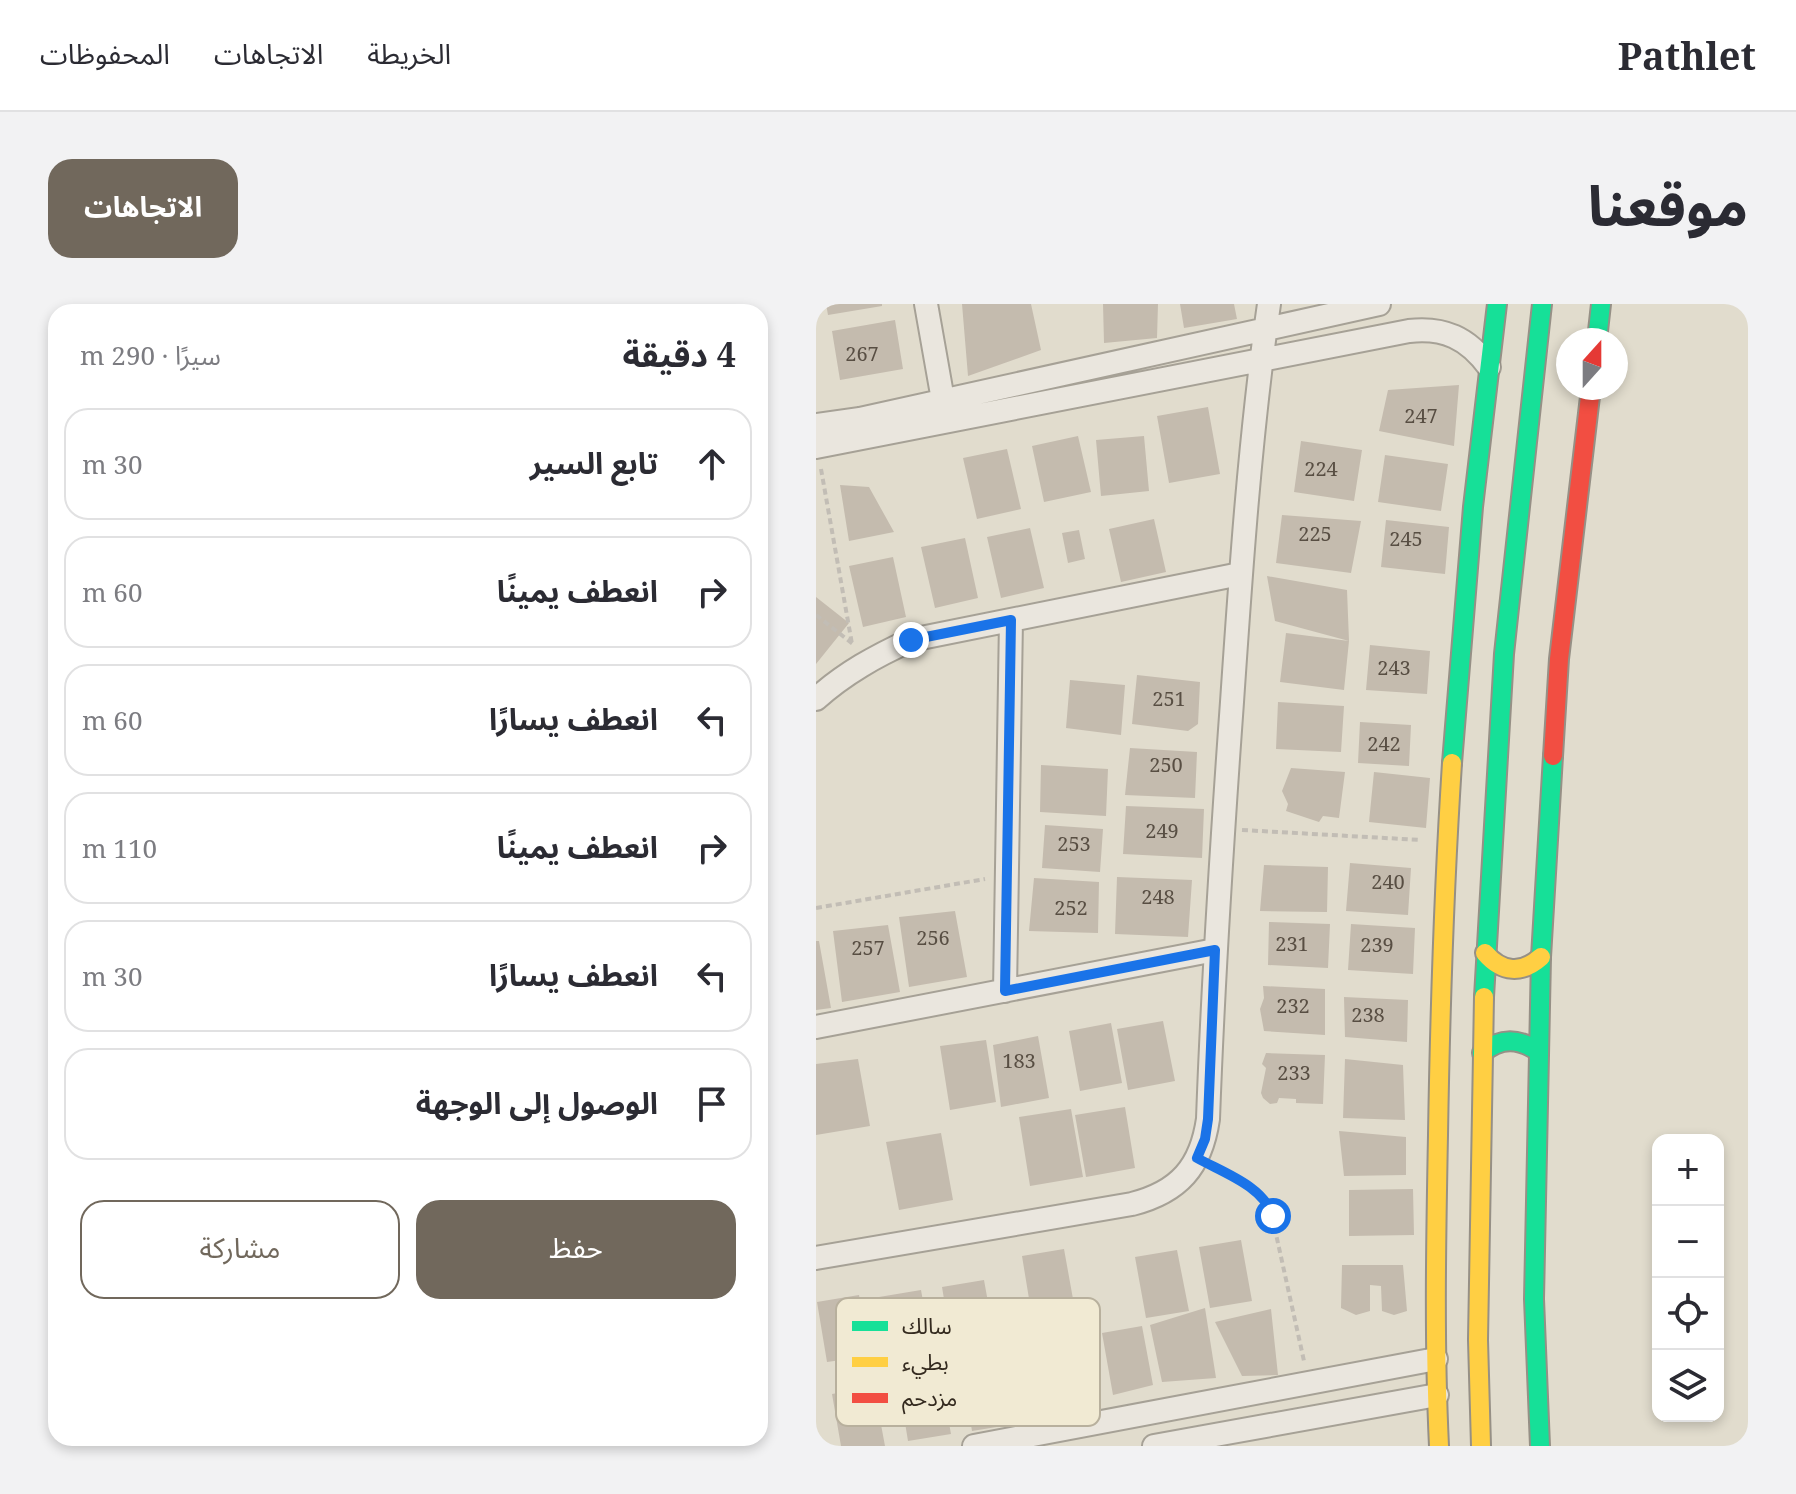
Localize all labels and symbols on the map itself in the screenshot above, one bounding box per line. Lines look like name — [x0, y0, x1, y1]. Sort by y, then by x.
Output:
north arrow — [1556, 328, 1628, 400]
house number: 267 — [845, 340, 879, 367]
house number: 247 — [1404, 402, 1438, 429]
house number: 224 — [1304, 455, 1338, 482]
house number: 225 — [1298, 520, 1332, 547]
house number: 245 — [1389, 525, 1423, 552]
route end — [893, 622, 929, 658]
house number: 243 — [1377, 654, 1411, 681]
house number: 251 — [1152, 685, 1186, 712]
house number: 242 — [1367, 730, 1401, 757]
house number: 250 — [1149, 751, 1183, 778]
house number: 249 — [1145, 817, 1179, 844]
house number: 253 — [1057, 830, 1091, 857]
house number: 240 — [1371, 868, 1405, 895]
house number: 248 — [1141, 883, 1175, 910]
house number: 252 — [1054, 894, 1088, 921]
house number: 256 — [916, 924, 950, 951]
house number: 231 — [1275, 930, 1309, 957]
house number: 239 — [1360, 931, 1394, 958]
house number: 257 — [851, 934, 885, 961]
house number: 232 — [1276, 992, 1310, 1019]
house number: 238 — [1351, 1001, 1385, 1028]
house number: 183 — [1002, 1047, 1036, 1074]
house number: 233 — [1277, 1059, 1311, 1086]
route start — [1255, 1198, 1291, 1234]
legend — [836, 1298, 1100, 1426]
text: سالك — [902, 1310, 952, 1340]
text: بطيء — [902, 1346, 949, 1379]
text: مزدحم — [902, 1382, 957, 1415]

